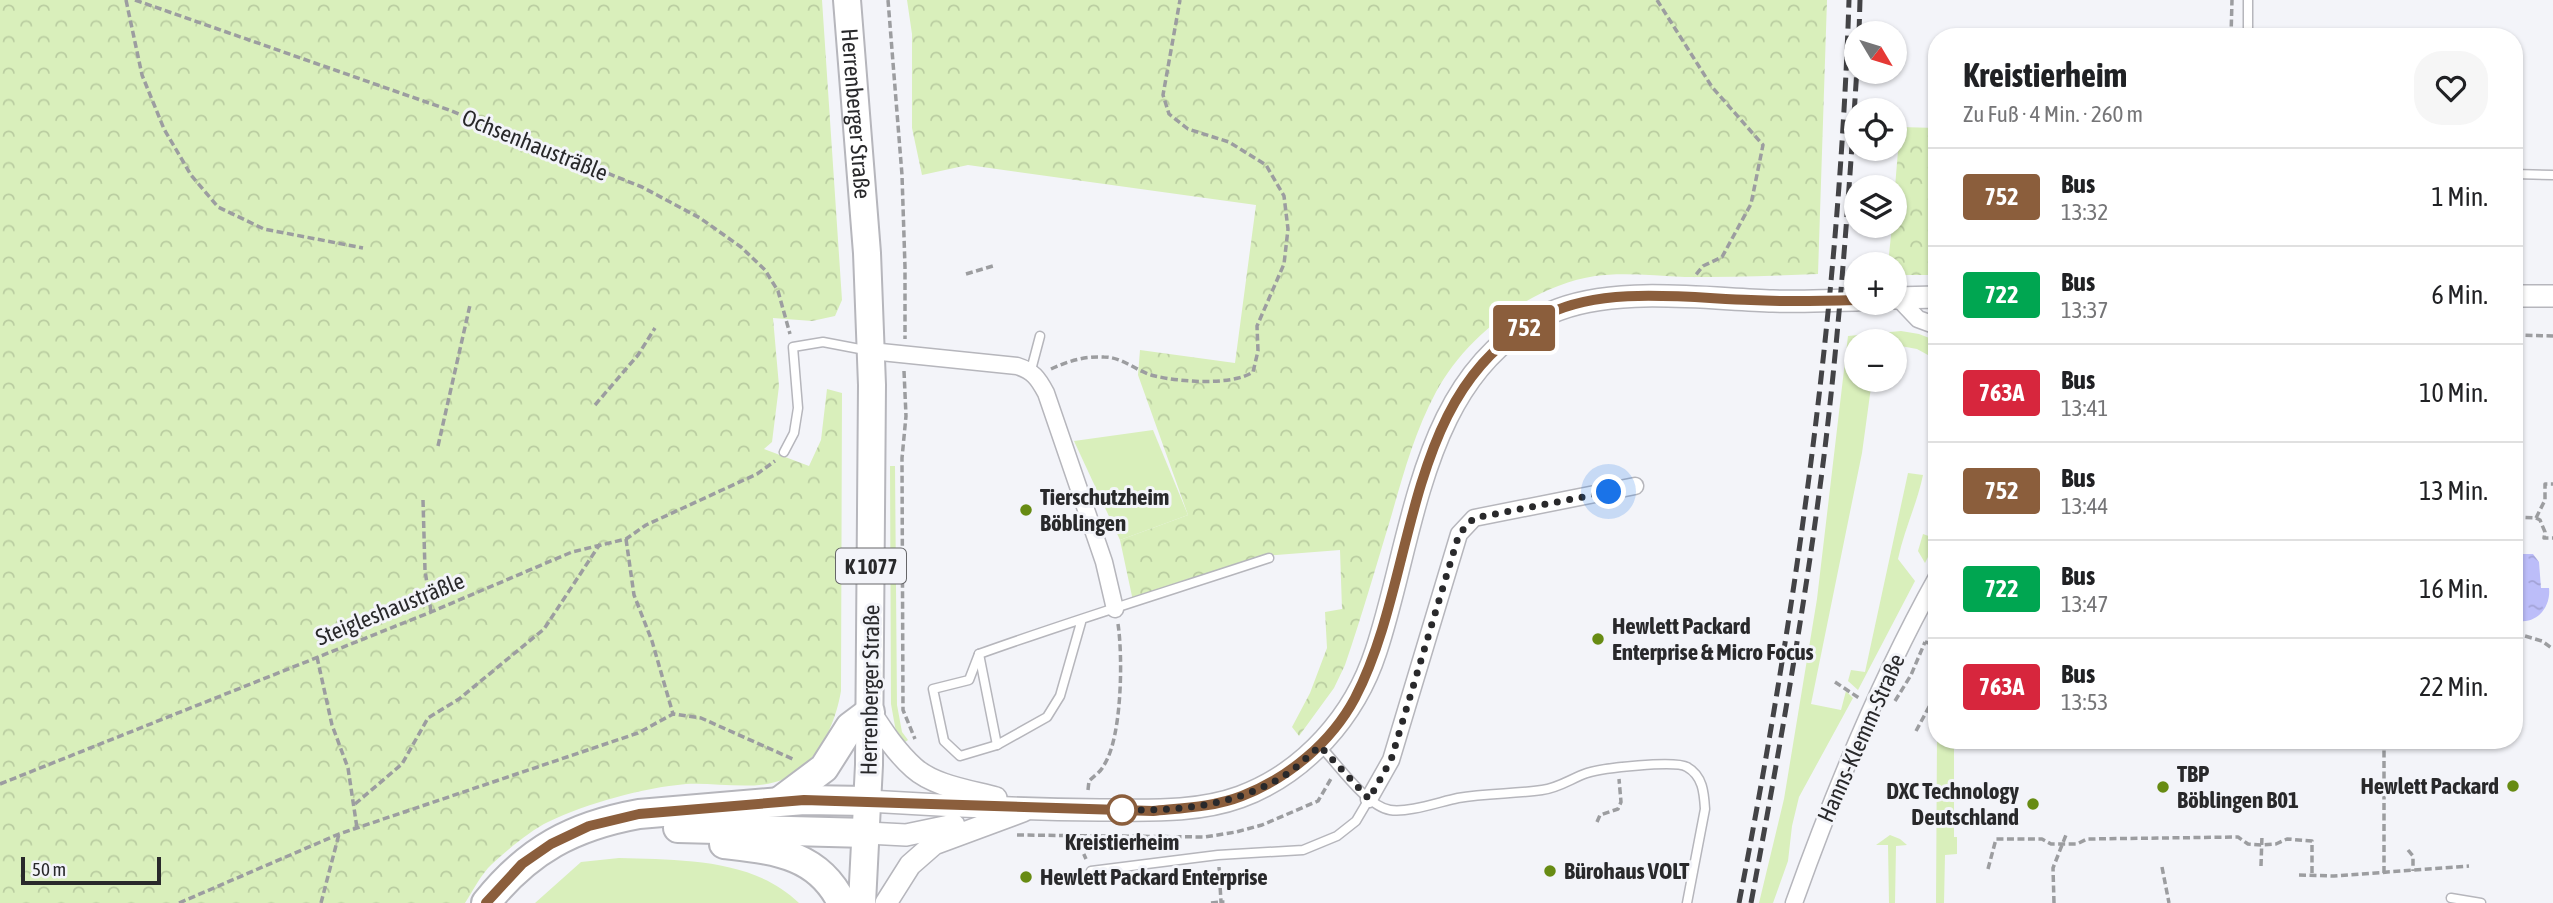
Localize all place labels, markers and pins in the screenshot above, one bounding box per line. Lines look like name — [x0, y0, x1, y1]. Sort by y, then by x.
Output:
place label: Tierschutzheim Böblingen — [1040, 484, 1169, 536]
marker: Tierschutzheim Böblingen — [1018, 502, 1034, 518]
place label: Hewlett Packard Enterprise & Micro Focus — [1612, 613, 1814, 665]
marker: Hewlett Packard Enterprise & Micro Focus — [1590, 631, 1606, 647]
place label: TBP Böblingen B01 — [2177, 761, 2299, 813]
place label: Hewlett Packard — [2360, 773, 2499, 799]
place label: DXC Technology Deutschland — [1886, 778, 2020, 830]
marker: Hewlett Packard — [2505, 778, 2521, 794]
marker: TBP Böblingen B01 — [2155, 779, 2171, 795]
marker: Kreistierheim — [1107, 795, 1137, 825]
marker: DXC Technology Deutschland — [2025, 796, 2041, 812]
place label: Kreistierheim — [1065, 829, 1179, 855]
place label: Bürohaus VOLT — [1564, 858, 1690, 884]
marker: Bürohaus VOLT — [1542, 863, 1558, 879]
place label: Hewlett Packard Enterprise — [1040, 864, 1268, 890]
marker: Hewlett Packard Enterprise — [1018, 869, 1034, 885]

